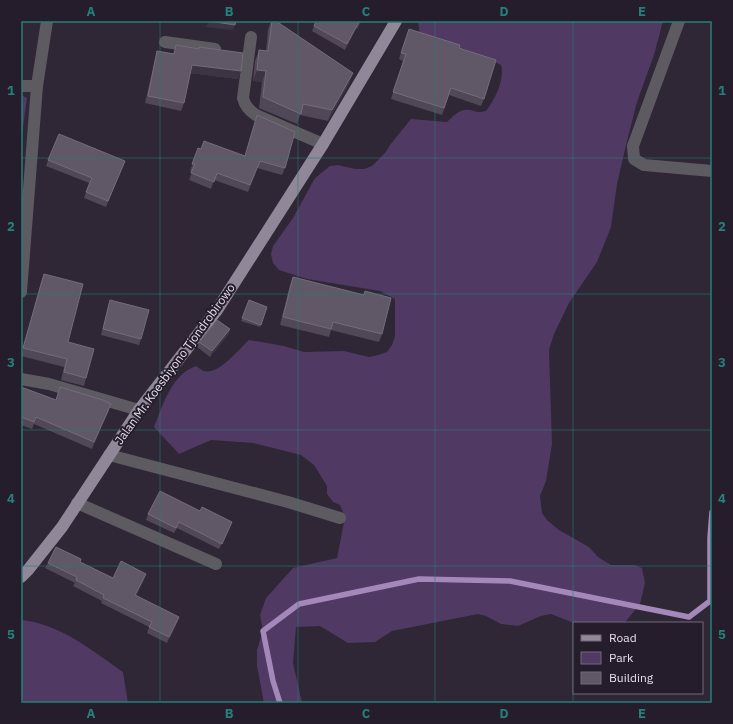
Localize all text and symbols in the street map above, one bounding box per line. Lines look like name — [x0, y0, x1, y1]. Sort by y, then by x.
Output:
text: A — [87, 3, 96, 20]
text: B — [225, 3, 234, 20]
text: C — [362, 3, 371, 20]
text: D — [499, 3, 509, 20]
text: E — [638, 3, 646, 20]
text: 1 — [7, 82, 15, 99]
text: 1 — [718, 82, 726, 99]
text: 2 — [7, 218, 15, 235]
text: 2 — [718, 218, 726, 235]
street label: Jalan Mr. Koesbiyono Tjondrobirowo — [111, 280, 238, 447]
text: 3 — [7, 354, 15, 371]
text: 3 — [718, 354, 726, 371]
text: 4 — [7, 490, 15, 507]
text: 4 — [718, 490, 726, 507]
legend — [573, 622, 703, 694]
text: 5 — [7, 626, 15, 643]
text: 5 — [718, 626, 726, 643]
text: Road — [609, 630, 637, 645]
text: Park — [609, 650, 634, 665]
text: Building — [609, 670, 654, 685]
text: A — [87, 705, 96, 722]
text: B — [225, 705, 234, 722]
text: C — [362, 705, 371, 722]
text: D — [499, 705, 509, 722]
text: E — [638, 705, 646, 722]

